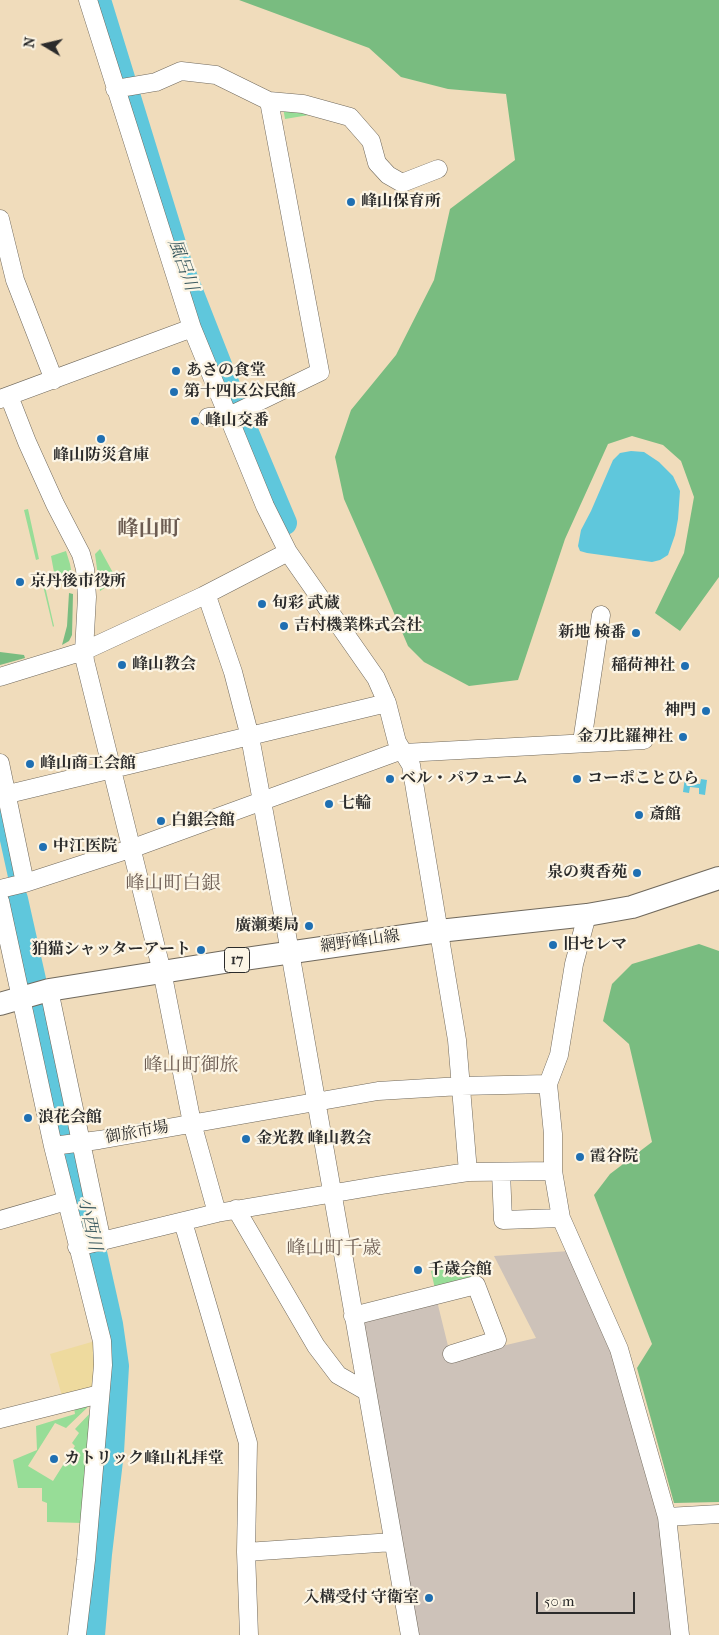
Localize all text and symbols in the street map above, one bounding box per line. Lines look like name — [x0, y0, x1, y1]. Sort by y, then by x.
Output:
north arrow — [20, 20, 70, 70]
text: N — [20, 36, 39, 49]
place label: 峰山保育所 — [361, 192, 441, 212]
marker: 峰山保育所 — [345, 196, 357, 208]
water label: 風呂川 — [163, 236, 201, 294]
place label: あさの食堂 — [186, 361, 266, 381]
marker: あさの食堂 — [170, 365, 182, 377]
place label: 第十四区公民館 — [184, 382, 296, 402]
marker: 第十四区公民館 — [168, 386, 180, 398]
place label: 峰山交番 — [205, 411, 269, 431]
marker: 峰山交番 — [189, 415, 201, 427]
marker: 峰山防災倉庫 — [95, 433, 107, 445]
place label: 峰山防災倉庫 — [53, 446, 149, 466]
district label: 峰山町 — [118, 517, 180, 543]
place label: 京丹後市役所 — [30, 572, 126, 592]
marker: 京丹後市役所 — [14, 576, 26, 588]
place label: 旬彩 武蔵 — [272, 594, 339, 614]
marker: 旬彩 武蔵 — [256, 598, 268, 610]
place label: 吉村機業株式会社 — [294, 616, 422, 636]
marker: 吉村機業株式会社 — [278, 620, 290, 632]
place label: 新地 検番 — [559, 623, 626, 643]
marker: 新地 検番 — [630, 627, 642, 639]
place label: 峰山教会 — [132, 655, 196, 675]
place label: 稲荷神社 — [611, 656, 675, 676]
marker: 峰山教会 — [116, 659, 128, 671]
marker: 稲荷神社 — [679, 660, 691, 672]
place label: 神門 — [664, 701, 696, 721]
marker: 神門 — [700, 705, 712, 717]
place label: 金刀比羅神社 — [577, 727, 673, 747]
marker: 金刀比羅神社 — [677, 731, 689, 743]
place label: 峰山商工会館 — [40, 754, 136, 774]
marker: 峰山商工会館 — [24, 758, 36, 770]
place label: ベル・パフューム — [400, 769, 528, 789]
place label: コーポことひら — [587, 769, 699, 789]
marker: ベル・パフューム — [384, 773, 396, 785]
marker: コーポことひら — [571, 773, 583, 785]
place label: 七輪 — [339, 794, 371, 814]
marker: 七輪 — [323, 798, 335, 810]
place label: 斎館 — [649, 805, 681, 825]
marker: 斎館 — [633, 809, 645, 821]
place label: 白銀会館 — [171, 811, 235, 831]
marker: 白銀会館 — [155, 815, 167, 827]
place label: 中江医院 — [53, 837, 117, 857]
marker: 中江医院 — [37, 841, 49, 853]
place label: 泉の爽香苑 — [547, 863, 627, 883]
marker: 泉の爽香苑 — [631, 867, 643, 879]
district label: 峰山町白銀 — [126, 873, 220, 895]
place label: 廣瀬薬局 — [235, 916, 299, 936]
marker: 廣瀬薬局 — [303, 920, 315, 932]
street label: 網野峰山線 — [319, 927, 401, 957]
place label: 旧セレマ — [563, 935, 627, 955]
marker: 旧セレマ — [547, 939, 559, 951]
place label: 狛猫シャッターアート — [31, 940, 191, 960]
marker: 狛猫シャッターアート — [195, 944, 207, 956]
road number: 17 — [224, 948, 250, 972]
district label: 峰山町御旅 — [144, 1055, 238, 1077]
place label: 浪花会館 — [38, 1108, 102, 1128]
marker: 浪花会館 — [22, 1112, 34, 1124]
street label: 御旅市場 — [104, 1118, 170, 1148]
place label: 金光教 峰山教会 — [256, 1129, 371, 1149]
marker: 金光教 峰山教会 — [240, 1133, 252, 1145]
place label: 霞谷院 — [590, 1147, 638, 1167]
marker: 霞谷院 — [574, 1151, 586, 1163]
water label: 小西川 — [73, 1195, 105, 1253]
district label: 峰山町千歳 — [287, 1238, 381, 1260]
place label: 千歳会館 — [428, 1260, 492, 1280]
marker: 千歳会館 — [412, 1264, 424, 1276]
place label: カトリック峰山礼拝堂 — [64, 1449, 224, 1469]
marker: カトリック峰山礼拝堂 — [48, 1453, 60, 1465]
scale bar — [539, 1582, 638, 1614]
place label: 入構受付 守衛室 — [304, 1588, 419, 1608]
marker: 入構受付 守衛室 — [423, 1592, 435, 1604]
text: 50 m — [544, 1592, 574, 1610]

